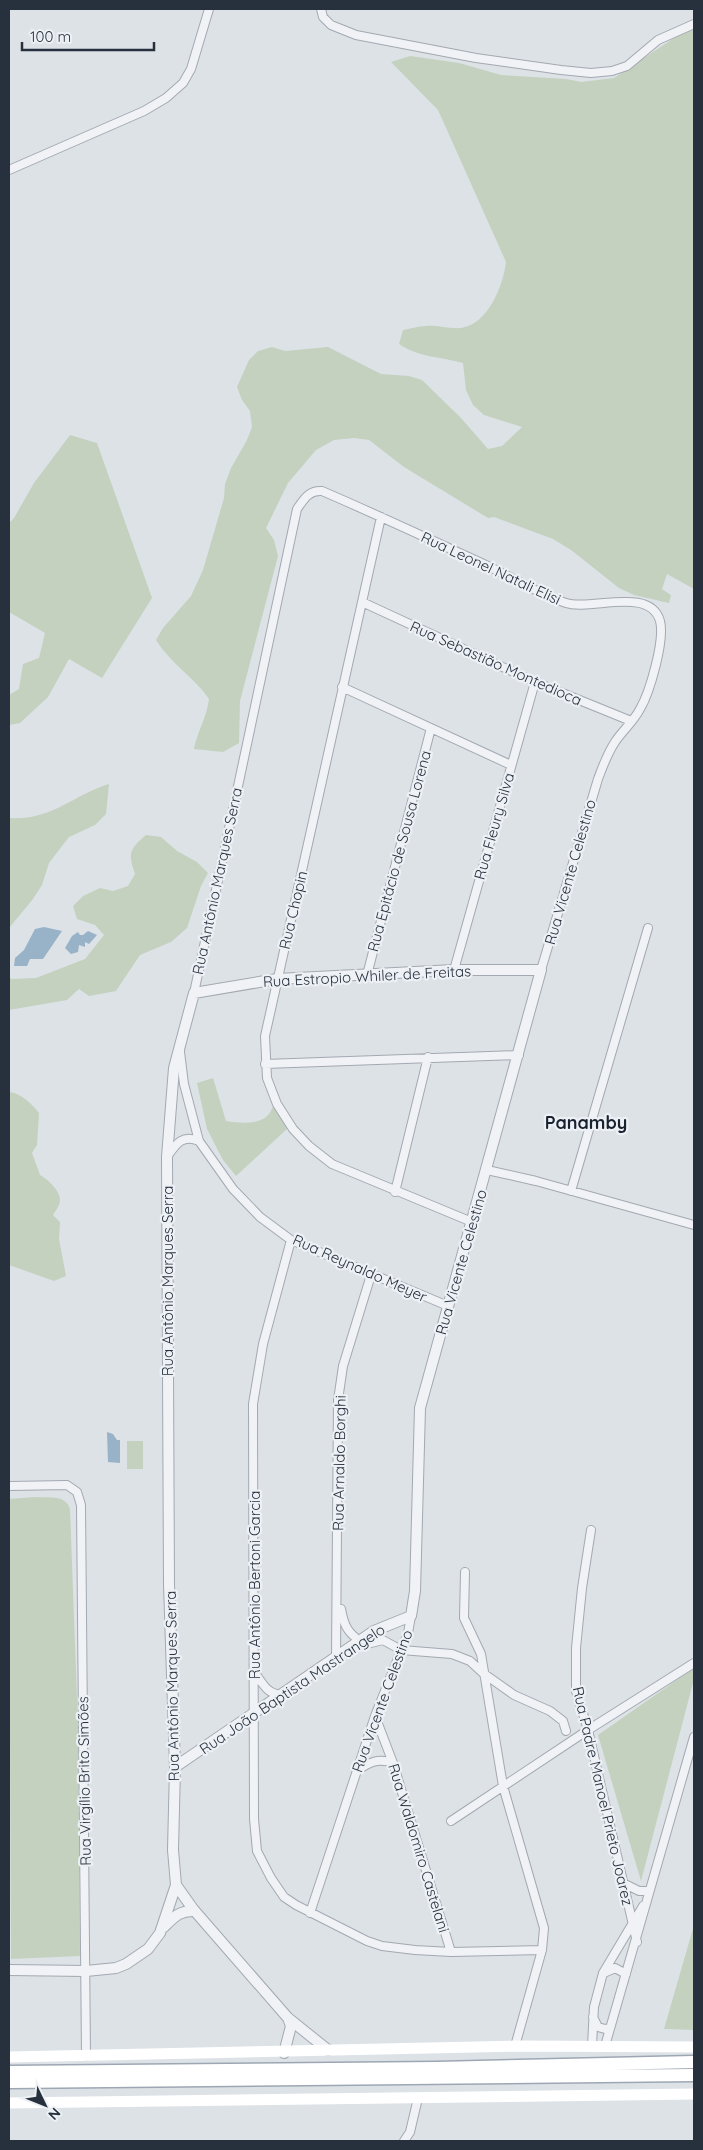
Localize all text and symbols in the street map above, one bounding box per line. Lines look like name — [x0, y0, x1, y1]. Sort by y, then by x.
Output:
scale bar — [22, 20, 155, 52]
text: 100 m — [30, 27, 71, 46]
street label: Rua Leonel Natali Elisi — [418, 527, 564, 609]
street label: Rua Sebastião Montedioca — [407, 616, 585, 710]
street label: Rua Epitácio de Sousa Lorena — [363, 748, 435, 954]
street label: Rua Fleury Silva — [470, 770, 518, 882]
street label: Rua Antônio Marques Serra — [188, 786, 246, 976]
street label: Rua Vicente Celestino — [540, 797, 600, 947]
street label: Rua Chopin — [275, 869, 311, 951]
street label: Rua Estropio Whiler de Freitas — [262, 961, 472, 991]
district label: Panamby — [545, 1111, 627, 1134]
street label: Rua Antônio Marques Serra — [158, 1186, 177, 1376]
street label: Rua Vicente Celestino — [431, 1187, 491, 1337]
street label: Rua Reynaldo Meyer — [290, 1230, 430, 1306]
street label: Rua Arnaldo Borghi — [328, 1395, 350, 1531]
street label: Rua Antônio Bertoni Garcia — [245, 1491, 264, 1679]
street label: Rua Antônio Marques Serra — [161, 1590, 183, 1782]
street label: Rua João Baptista Mastrangelo — [196, 1620, 388, 1758]
street label: Rua Vicente Celestino — [347, 1627, 417, 1775]
street label: Rua Padre Manoel Prieto Joarez — [569, 1685, 637, 1907]
street label: Rua Virgílio Brito Simões — [73, 1696, 95, 1866]
street label: Rua Waldomiro Castelani — [384, 1761, 454, 1935]
north arrow — [20, 2080, 70, 2130]
text: N — [44, 2104, 65, 2124]

